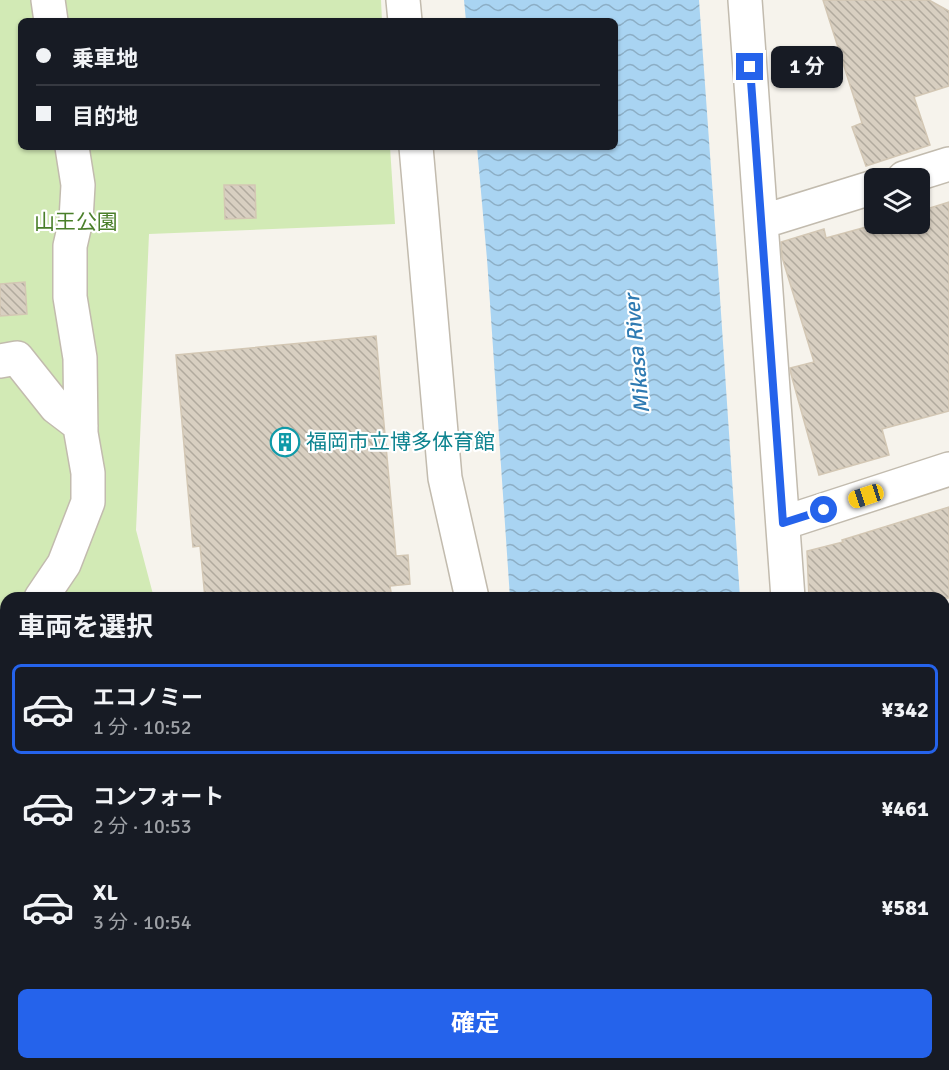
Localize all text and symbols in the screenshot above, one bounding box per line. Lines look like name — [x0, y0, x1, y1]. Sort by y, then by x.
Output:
text: 乗車地 — [72, 45, 138, 72]
callout: 1 分 — [771, 46, 843, 88]
route end — [736, 53, 763, 80]
text: 1 分 — [789, 54, 825, 79]
text: 目的地 — [72, 103, 138, 130]
map controls — [864, 168, 930, 234]
button: layers — [864, 168, 930, 234]
park label: 山王公園 — [34, 209, 118, 235]
water label: Mikasa River — [618, 290, 655, 415]
building icon: 福岡市立博多体育館 — [269, 426, 301, 458]
place label: 福岡市立博多体育館 — [306, 429, 495, 455]
car — [846, 482, 886, 510]
route start — [810, 496, 837, 523]
text: 車両を選択 — [18, 611, 153, 644]
icon: car — [21, 682, 75, 736]
text: エコノミー — [93, 684, 203, 711]
text: ¥342 — [881, 696, 929, 723]
text: 1 分 · 10:52 — [93, 715, 192, 740]
icon: car — [21, 781, 75, 835]
text: コンフォート — [93, 783, 224, 810]
text: ¥461 — [881, 795, 929, 822]
text: 2 分 · 10:53 — [93, 814, 192, 839]
text: XL — [93, 879, 118, 906]
icon: car — [21, 880, 75, 934]
text: ¥581 — [881, 894, 929, 921]
text: 3 分 · 10:54 — [93, 910, 192, 935]
button: 確定 — [18, 989, 932, 1058]

